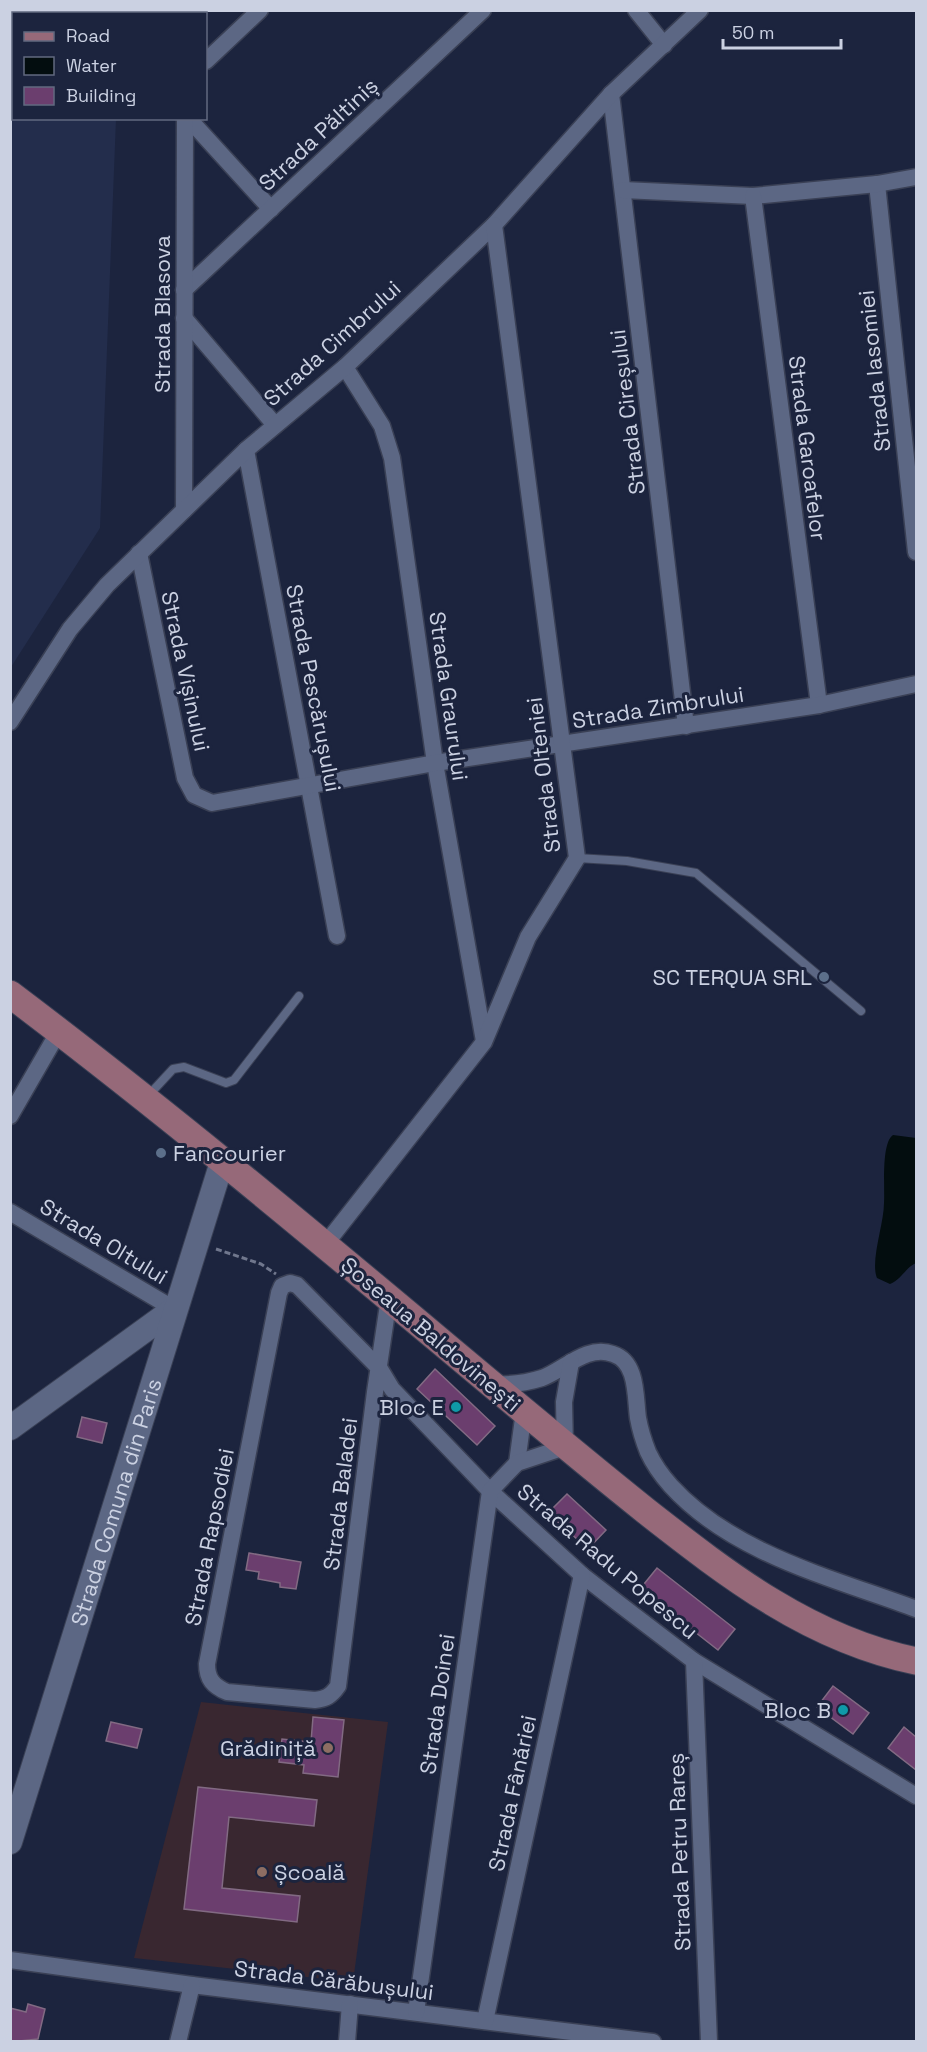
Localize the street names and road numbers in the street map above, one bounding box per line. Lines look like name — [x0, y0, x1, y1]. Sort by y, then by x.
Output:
street label: Strada Păltiniș — [252, 71, 384, 197]
street label: Strada Blasova — [148, 235, 176, 393]
street label: Strada Cimbrului — [258, 274, 406, 412]
street label: Strada Iasomiei — [852, 289, 896, 453]
street label: Strada Cireșului — [603, 328, 651, 496]
street label: Strada Garoafelor — [783, 354, 833, 542]
street label: Strada Pescărușului — [280, 582, 348, 794]
street label: Strada Vișinului — [155, 588, 217, 754]
street label: Strada Graurului — [423, 610, 475, 782]
street label: Strada Zimbrului — [570, 680, 746, 734]
street label: Strada Olteniei — [520, 696, 566, 854]
street label: Strada Oltului — [35, 1192, 173, 1290]
street label: Șoseaua Baldovinești — [335, 1251, 527, 1417]
street label: Strada Comuna din Paris — [64, 1375, 168, 1629]
street label: Strada Baladei — [317, 1416, 363, 1572]
street label: Strada Rapsodiei — [178, 1446, 240, 1628]
street label: Strada Radu Popescu — [512, 1477, 704, 1645]
street label: Strada Doinei — [413, 1632, 461, 1776]
street label: Strada Fânăriei — [482, 1712, 542, 1874]
street label: Strada Petru Rareș — [662, 1752, 696, 1952]
street label: Strada Cărăbușului — [233, 1954, 435, 2006]

